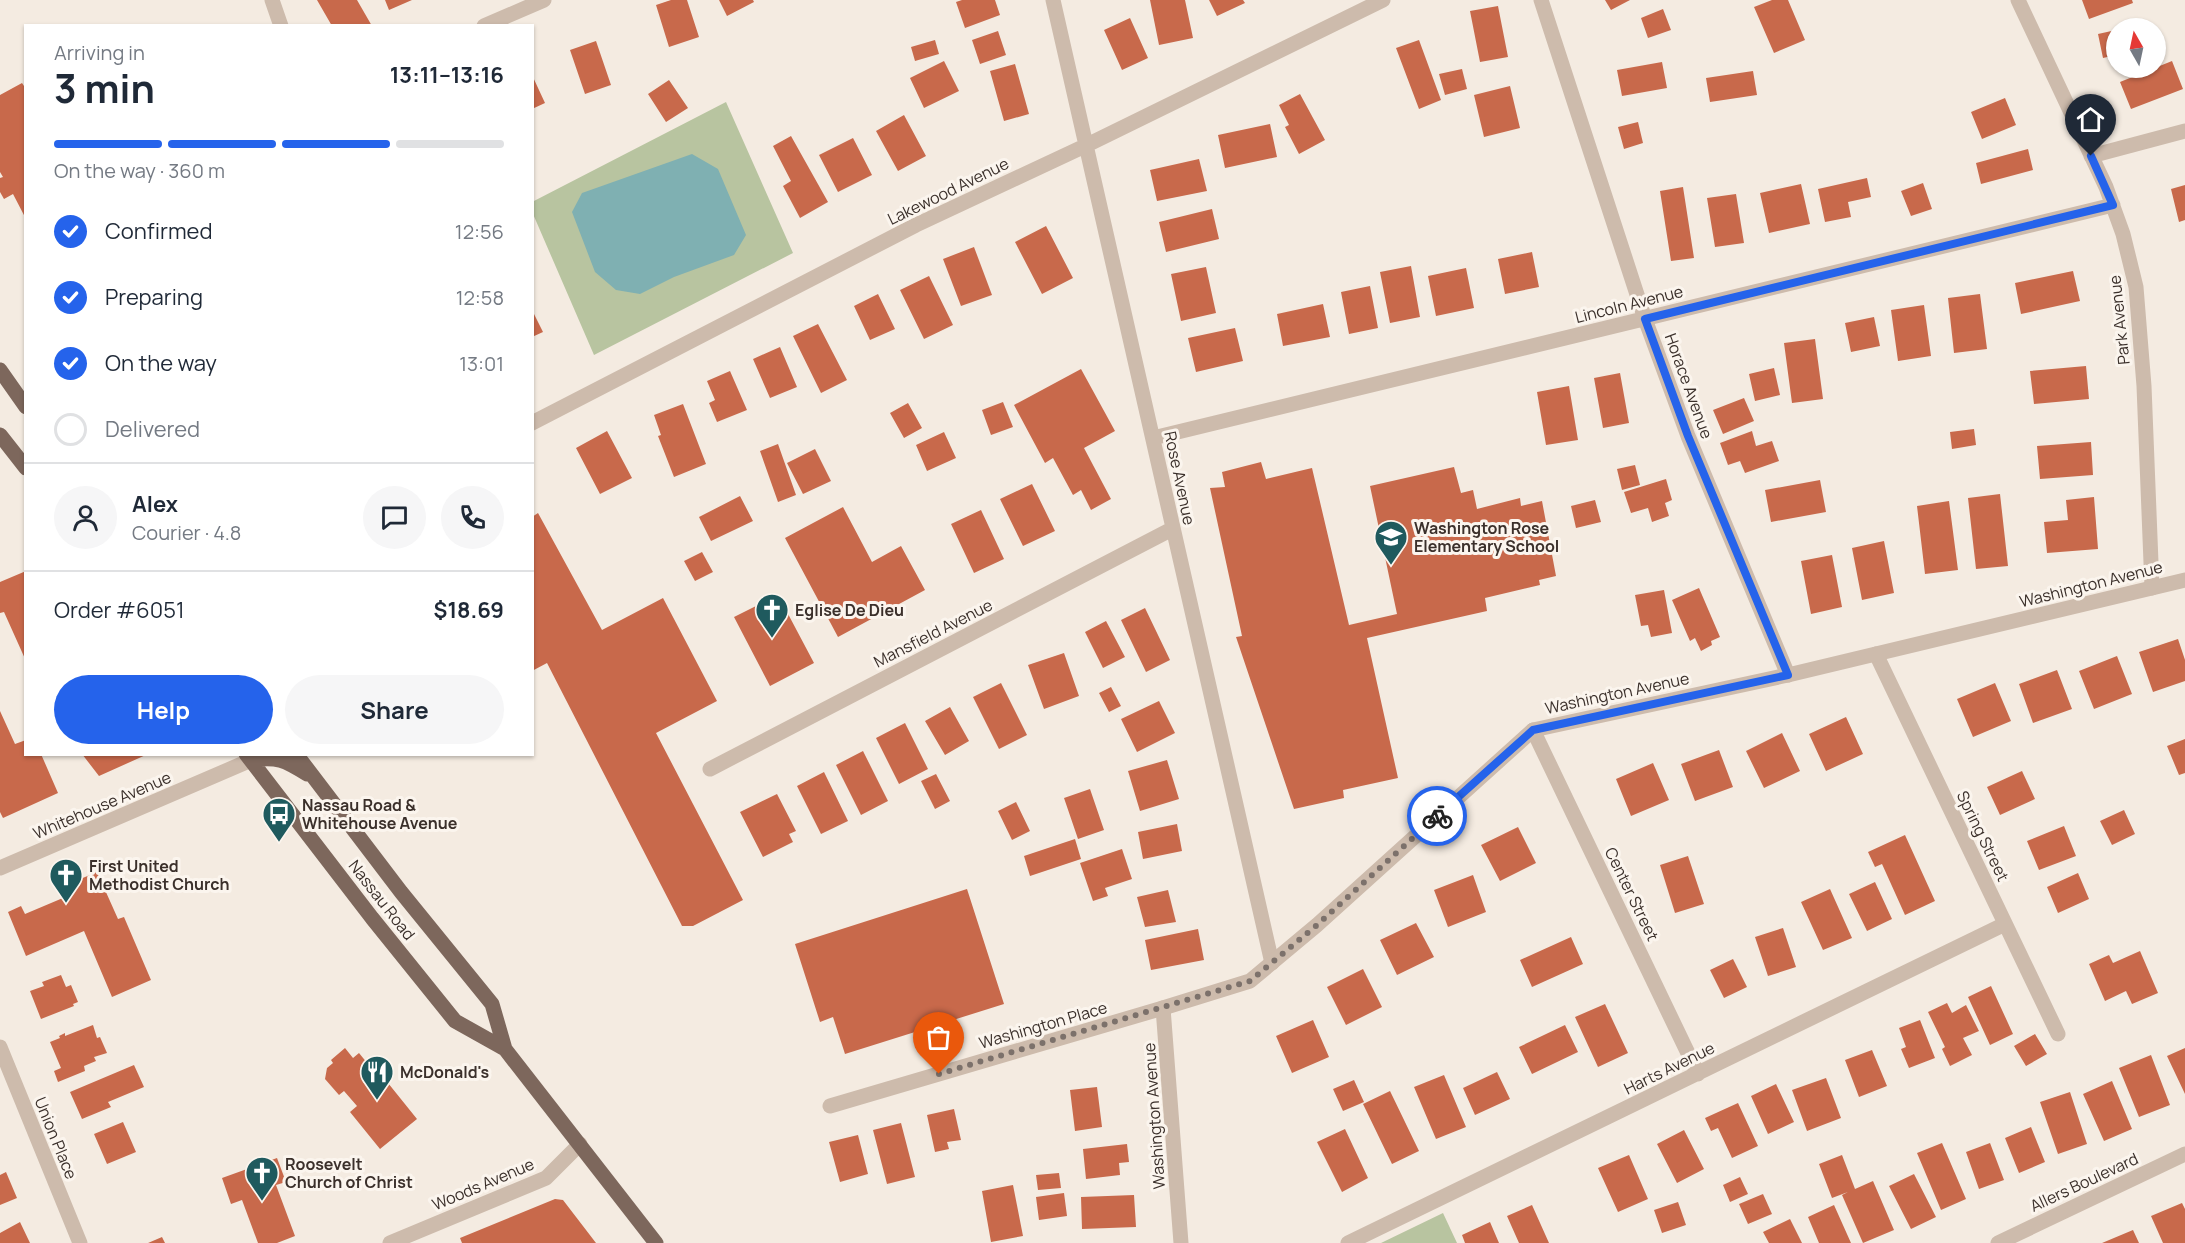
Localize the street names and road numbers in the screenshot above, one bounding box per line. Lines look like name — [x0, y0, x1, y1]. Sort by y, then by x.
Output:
street label: Lakewood Avenue — [884, 152, 1012, 230]
street label: Park Avenue — [2103, 274, 2135, 366]
street label: Lincoln Avenue — [1573, 280, 1685, 328]
street label: Horace Avenue — [1660, 330, 1718, 442]
street label: Rose Avenue — [1159, 429, 1201, 527]
street label: Washington Avenue — [2017, 556, 2165, 612]
street label: Mansfield Avenue — [870, 594, 996, 672]
street label: Washington Avenue — [1543, 667, 1691, 719]
street label: Whitehouse Avenue — [30, 766, 174, 844]
street label: Spring Street — [1952, 787, 2014, 885]
street label: Center Street — [1600, 844, 1664, 944]
street label: Nassau Road — [344, 855, 420, 945]
street label: Washington Place — [976, 996, 1110, 1054]
street label: Harts Avenue — [1620, 1037, 1718, 1099]
street label: Washington Avenue — [1138, 1042, 1170, 1190]
street label: Union Place — [30, 1094, 82, 1182]
street label: Allers Boulevard — [2026, 1147, 2142, 1217]
street label: Woods Avenue — [429, 1153, 537, 1215]

